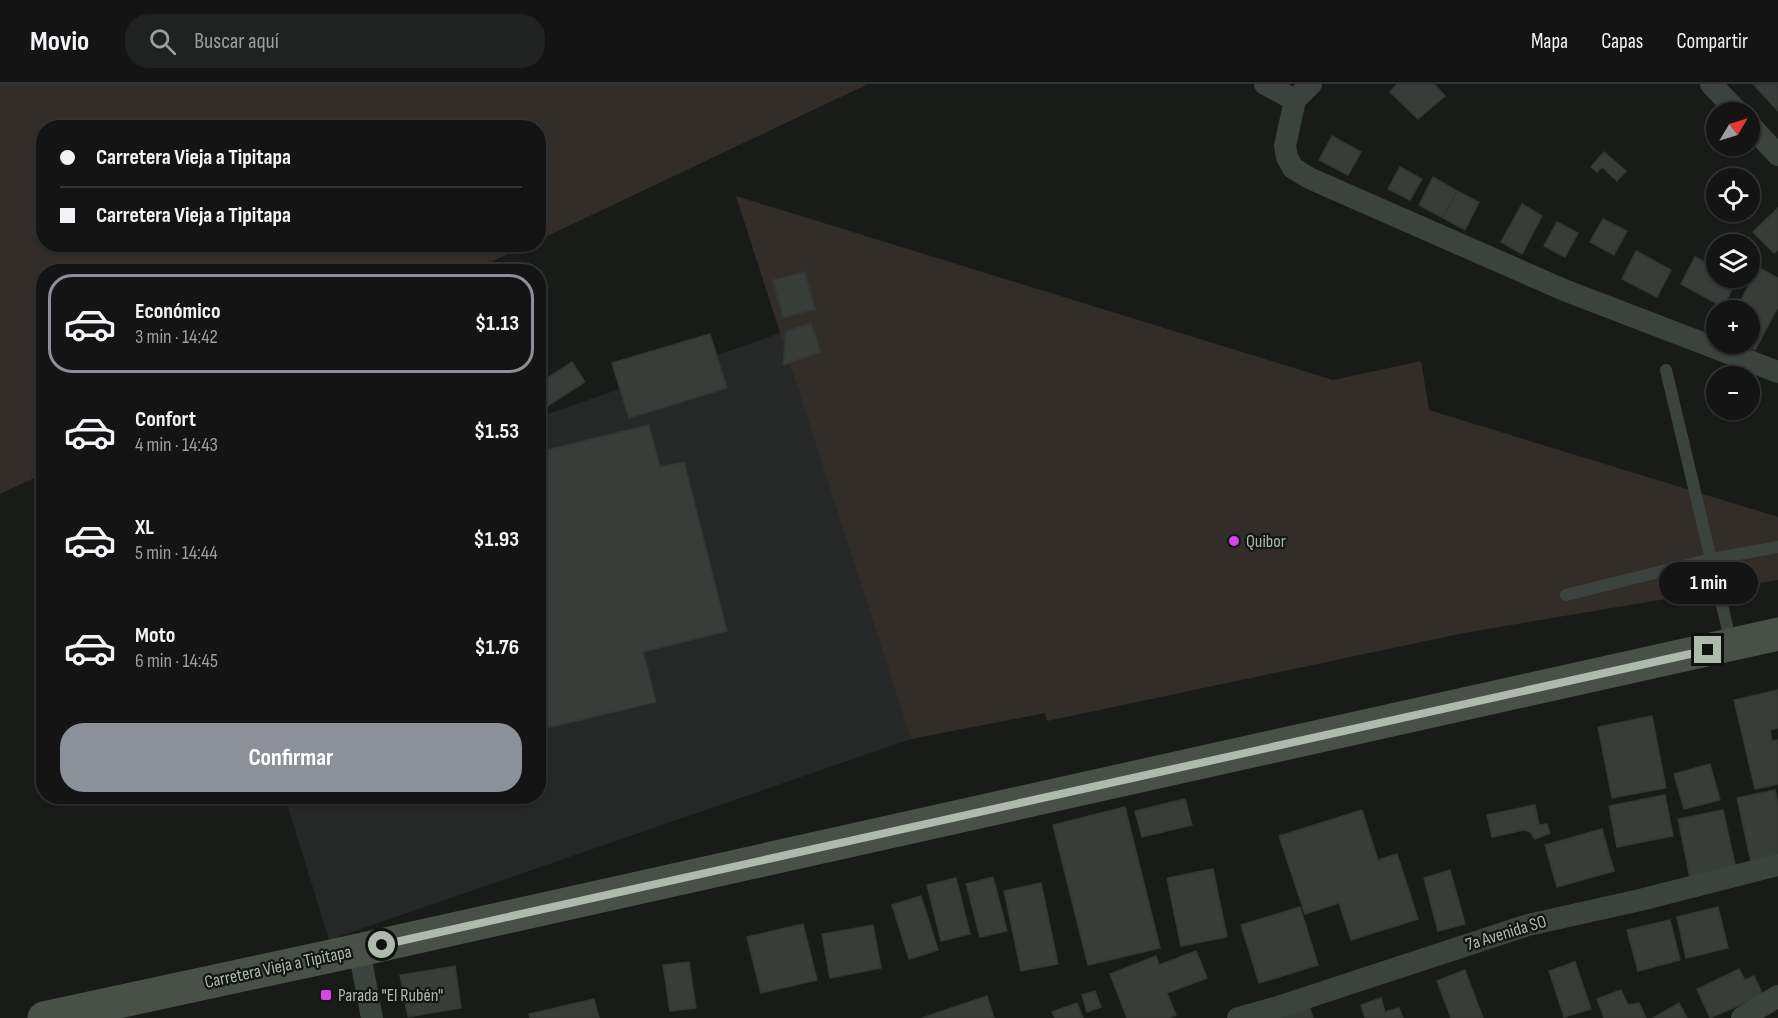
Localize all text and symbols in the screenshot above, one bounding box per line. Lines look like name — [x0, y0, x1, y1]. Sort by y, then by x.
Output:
search box — [125, 14, 545, 68]
text: Movio — [30, 25, 89, 58]
icon: search — [146, 25, 179, 58]
text: Buscar aquí — [194, 28, 279, 55]
text: Mapa — [1531, 29, 1568, 54]
text: Capas — [1601, 29, 1643, 54]
text: Compartir — [1676, 29, 1748, 54]
north arrow — [1706, 102, 1760, 156]
map controls — [1706, 102, 1760, 420]
text: Carretera Vieja a Tipitapa — [96, 144, 291, 171]
button: locate — [1706, 168, 1760, 222]
text: Carretera Vieja a Tipitapa — [96, 202, 291, 229]
button: layers — [1706, 234, 1760, 288]
icon: car — [63, 297, 117, 351]
text: Económico — [135, 298, 221, 325]
button: + — [1706, 300, 1760, 354]
text: $1.13 — [475, 310, 519, 337]
text: 3 min · 14:42 — [135, 325, 218, 349]
button: − — [1706, 366, 1760, 420]
icon: car — [63, 405, 117, 459]
text: Confort — [135, 406, 196, 433]
text: $1.53 — [474, 418, 519, 445]
text: 4 min · 14:43 — [135, 433, 218, 457]
icon: car — [63, 513, 117, 567]
text: XL — [135, 514, 154, 541]
text: $1.93 — [474, 526, 519, 553]
place label: Quibor — [1246, 531, 1286, 552]
marker: Quibor — [1227, 534, 1241, 548]
text: 5 min · 14:44 — [135, 541, 218, 565]
callout: 1 min — [1658, 563, 1758, 605]
text: 1 min — [1690, 571, 1727, 595]
icon: car — [63, 621, 117, 675]
text: Moto — [135, 622, 175, 649]
text: $1.76 — [474, 634, 519, 661]
route end — [1694, 636, 1721, 663]
text: 6 min · 14:45 — [135, 649, 218, 673]
button: Confirmar — [60, 723, 522, 792]
street label: 7a Avenida SO — [1463, 911, 1549, 955]
route start — [368, 931, 395, 958]
street label: Carretera Vieja a Tipitapa — [203, 941, 353, 993]
place label: Parada "El Rubén" — [338, 985, 443, 1006]
marker: Parada "El Rubén" — [319, 988, 333, 1002]

